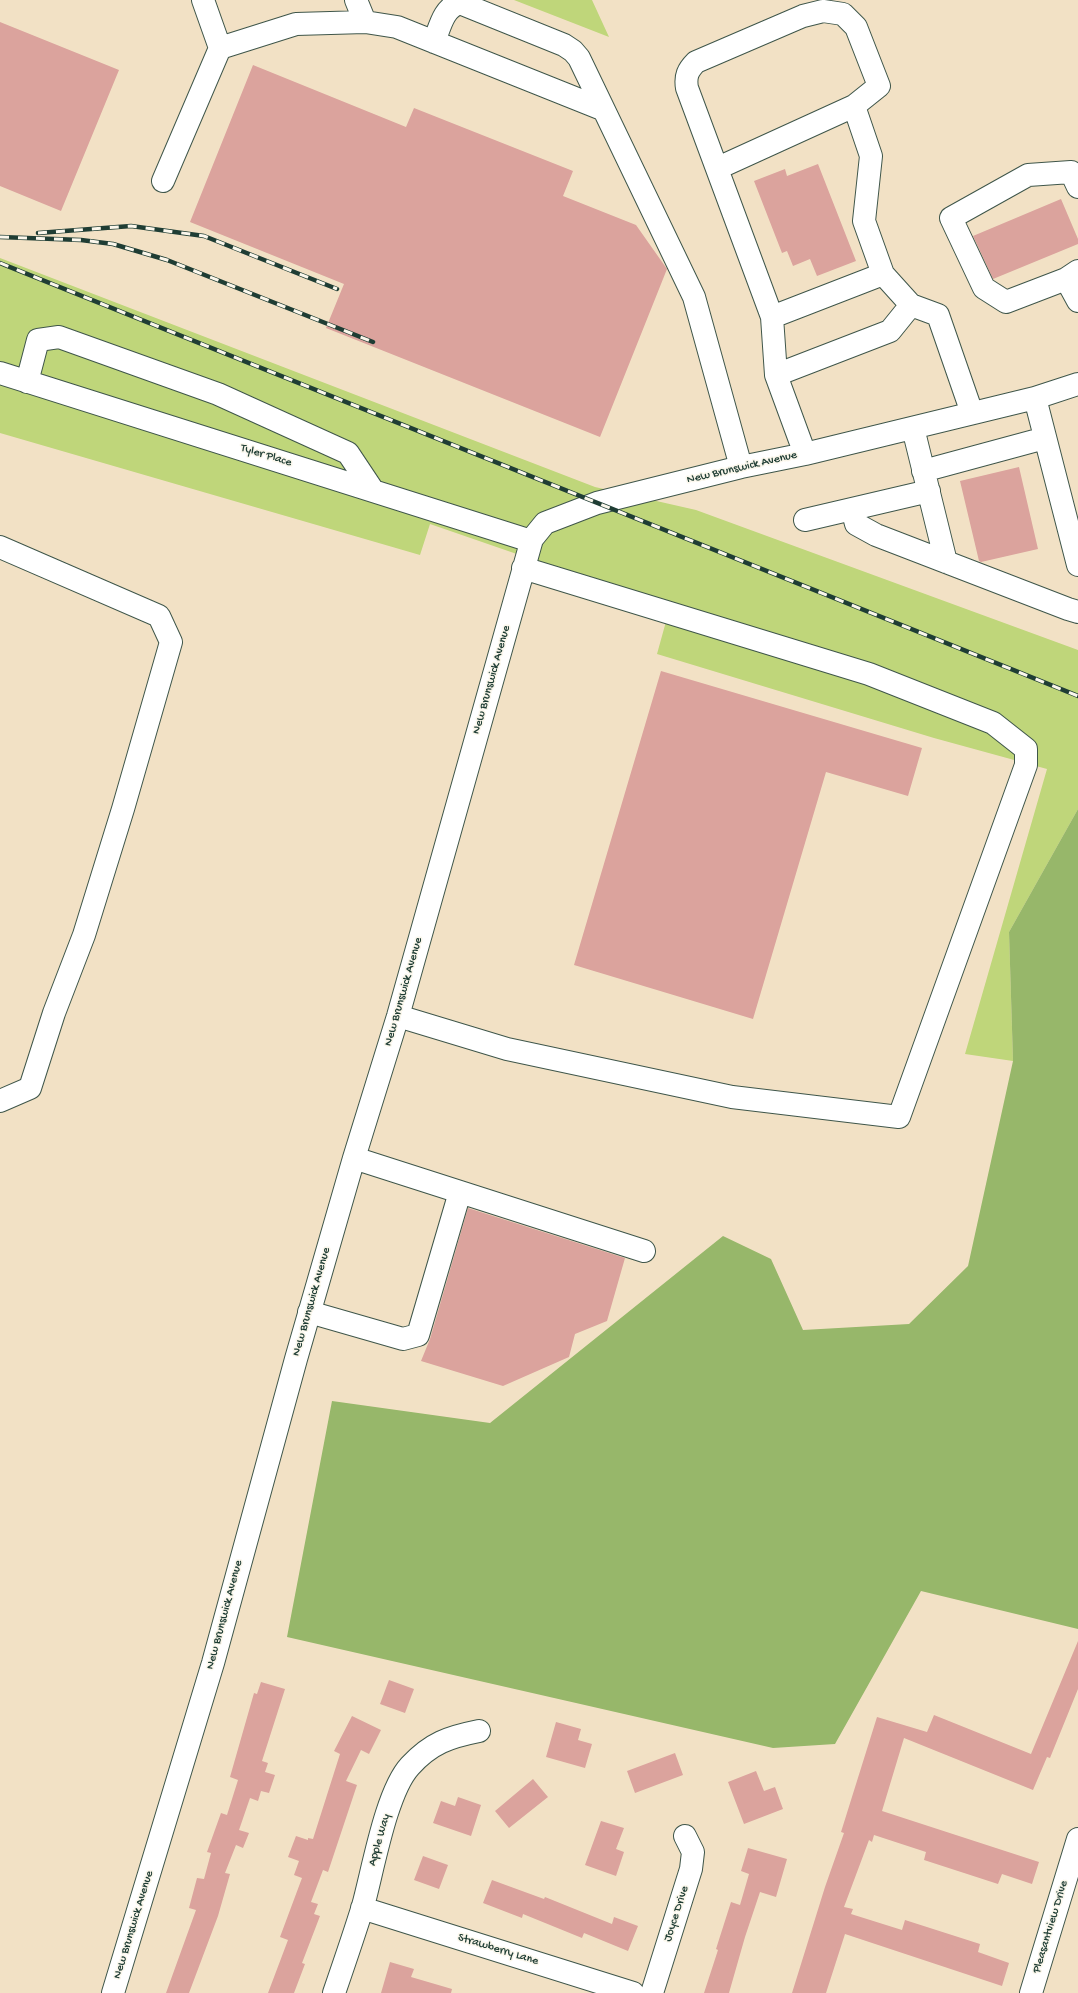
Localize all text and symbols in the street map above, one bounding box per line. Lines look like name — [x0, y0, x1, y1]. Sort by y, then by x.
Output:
street label: Tyler Place — [239, 441, 293, 471]
street label: New Brunswick Avenue — [686, 448, 798, 488]
street label: New Brunswick Avenue — [470, 624, 514, 736]
street label: New Brunswick Avenue — [382, 936, 426, 1048]
street label: New Brunswick Avenue — [290, 1246, 334, 1358]
street label: New Brunswick Avenue — [203, 1559, 247, 1671]
street label: Apple Way — [366, 1812, 394, 1868]
street label: New Brunswick Avenue — [111, 1869, 157, 1981]
street label: Pleasantview Drive — [1030, 1879, 1072, 1975]
street label: Joyce Drive — [661, 1884, 693, 1944]
street label: Strawberry Lane — [456, 1931, 540, 1969]

